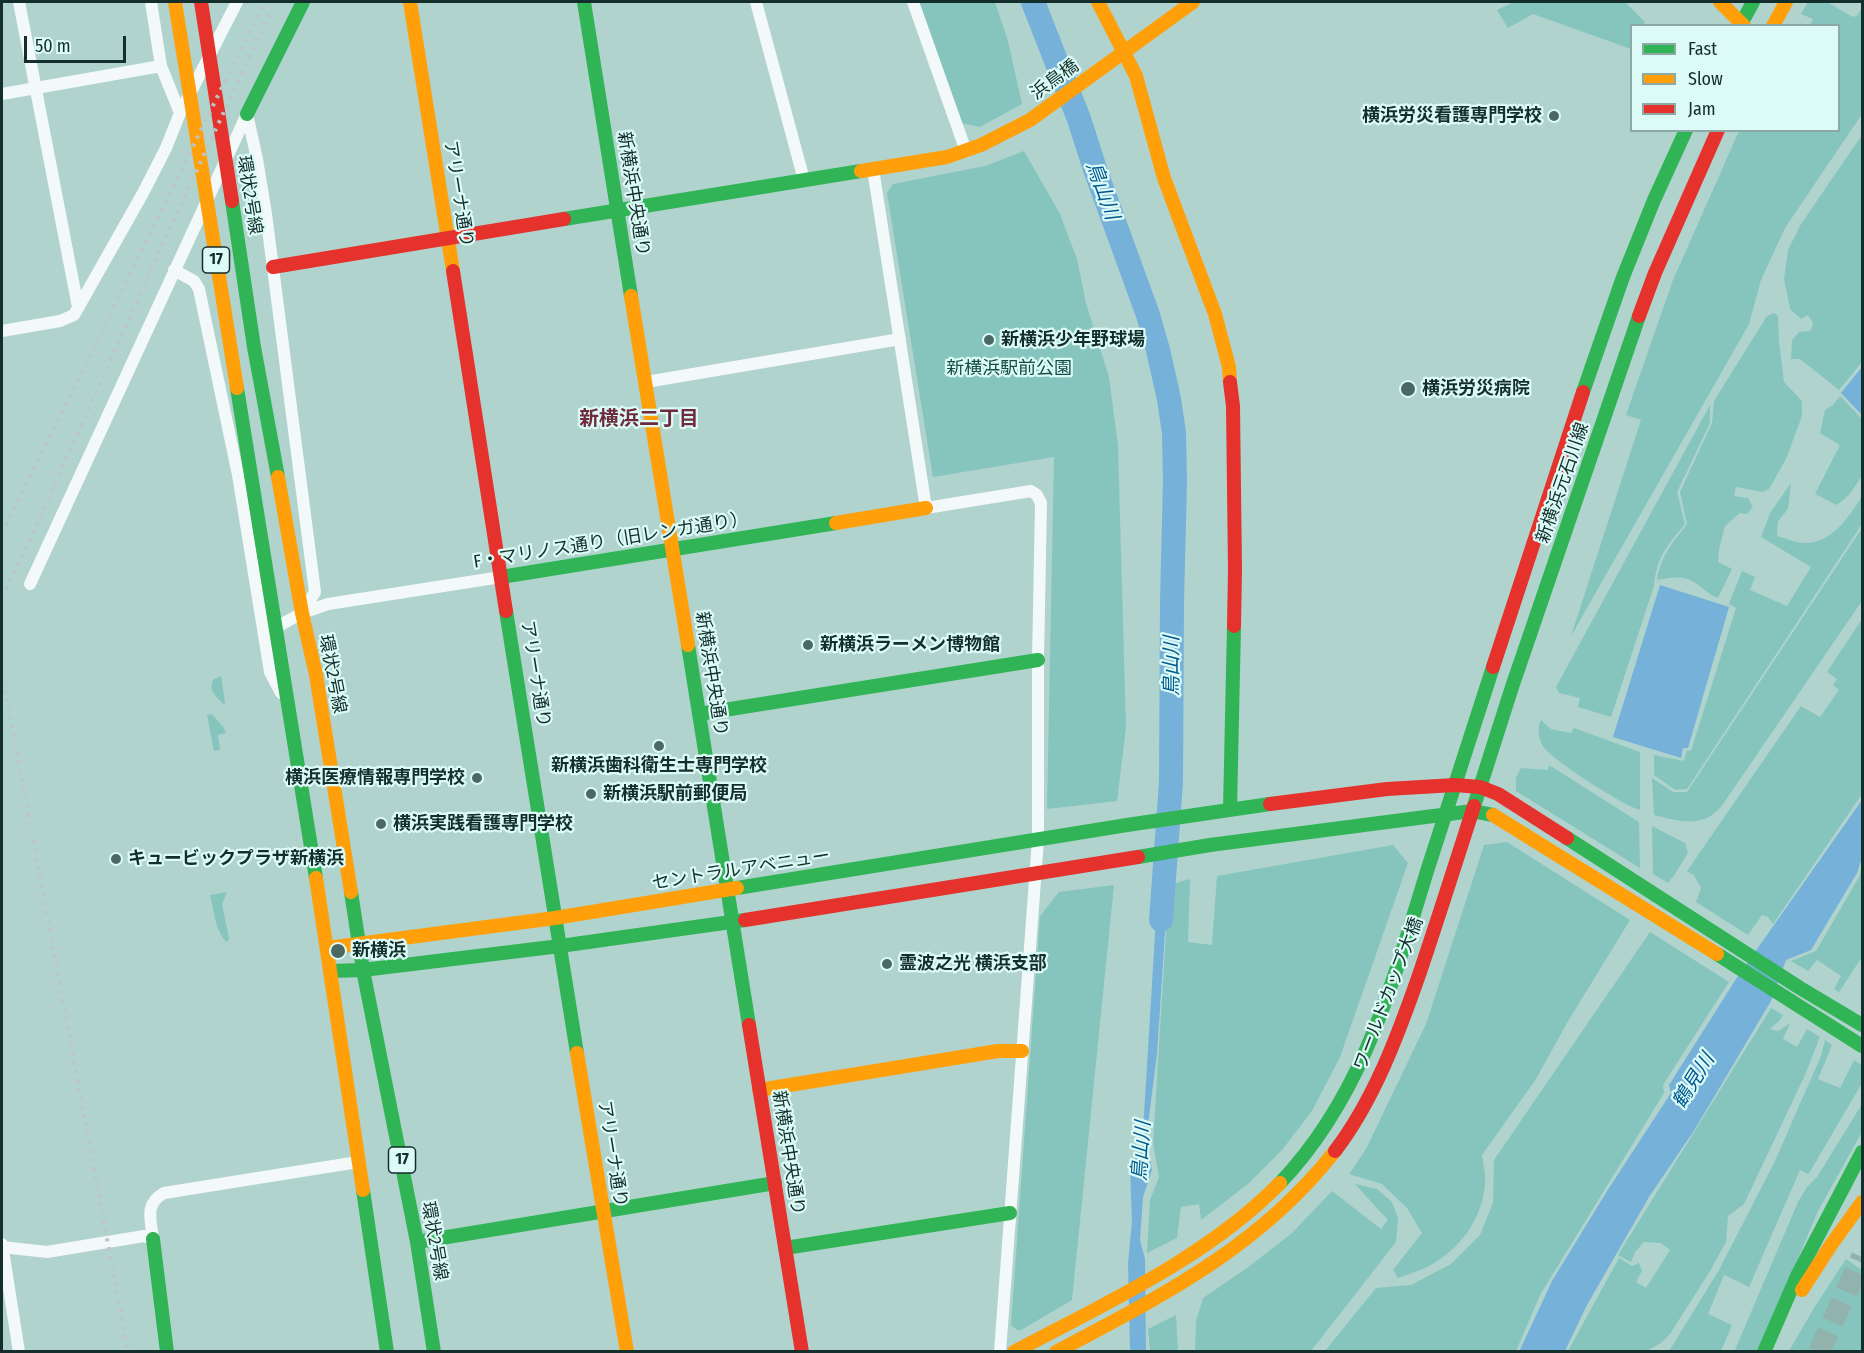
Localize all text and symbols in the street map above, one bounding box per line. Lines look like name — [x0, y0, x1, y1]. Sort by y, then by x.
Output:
scale bar — [27, 24, 129, 62]
legend — [1630, 24, 1840, 132]
text: 50 m — [35, 35, 71, 57]
text: Fast — [1688, 38, 1717, 60]
street label: 浜鳥橋 — [1027, 55, 1083, 105]
text: Slow — [1688, 68, 1723, 90]
text: Jam — [1688, 98, 1716, 120]
place label: 横浜労災看護専門学校 — [1362, 105, 1542, 127]
marker: 横浜労災看護専門学校 — [1547, 109, 1561, 123]
street label: 新横浜中央通り — [612, 130, 654, 258]
street label: アリーナ通り — [439, 139, 477, 249]
street label: 環状2号線 — [232, 154, 266, 236]
water label: 鳥山川 — [1080, 159, 1124, 223]
road number: 17 — [202, 247, 230, 273]
place label: 新横浜少年野球場 — [1001, 329, 1145, 351]
marker: 新横浜少年野球場 — [982, 333, 996, 347]
park label: 新横浜駅前公園 — [946, 358, 1072, 380]
place label: 横浜労災病院 — [1422, 378, 1530, 400]
marker: 横浜労災病院 — [1399, 380, 1417, 398]
district label: 新横浜二丁目 — [579, 407, 699, 431]
street label: 新横浜元石川線 — [1532, 420, 1594, 546]
street label: F・マリノス通り（旧レンガ通り） — [472, 509, 750, 573]
street label: 新横浜中央通り — [690, 610, 732, 738]
street label: アリーナ通り — [516, 619, 554, 729]
street label: 環状2号線 — [314, 633, 350, 715]
place label: 新横浜ラーメン博物館 — [820, 634, 1000, 656]
water label: 鳥山川 — [1160, 636, 1184, 696]
marker: 新横浜ラーメン博物館 — [801, 638, 815, 652]
marker: 新横浜歯科衛生士専門学校 — [652, 739, 666, 753]
place label: 新横浜歯科衛生士専門学校 — [551, 755, 767, 777]
place label: 横浜医療情報専門学校 — [285, 767, 465, 789]
marker: 横浜医療情報専門学校 — [470, 771, 484, 785]
place label: 新横浜駅前郵便局 — [603, 783, 747, 805]
marker: 新横浜駅前郵便局 — [584, 787, 598, 801]
place label: 横浜実践看護専門学校 — [393, 813, 573, 835]
marker: 横浜実践看護専門学校 — [374, 817, 388, 831]
street label: セントラルアベニュー — [650, 845, 832, 895]
place label: キュービックプラザ新横浜 — [128, 848, 344, 870]
marker: キュービックプラザ新横浜 — [109, 852, 123, 866]
street label: ワールドカップ大橋 — [1350, 915, 1428, 1073]
place label: 新横浜 — [352, 940, 406, 962]
marker: 新横浜 — [329, 942, 347, 960]
place label: 霊波之光 横浜支部 — [899, 953, 1047, 975]
marker: 霊波之光 横浜支部 — [880, 957, 894, 971]
water label: 鶴見川 — [1668, 1049, 1720, 1113]
street label: 新横浜中央通り — [767, 1089, 809, 1217]
street label: アリーナ通り — [593, 1099, 631, 1209]
water label: 鳥山川 — [1128, 1120, 1156, 1182]
road number: 17 — [388, 1147, 416, 1173]
street label: 環状2号線 — [416, 1200, 452, 1282]

